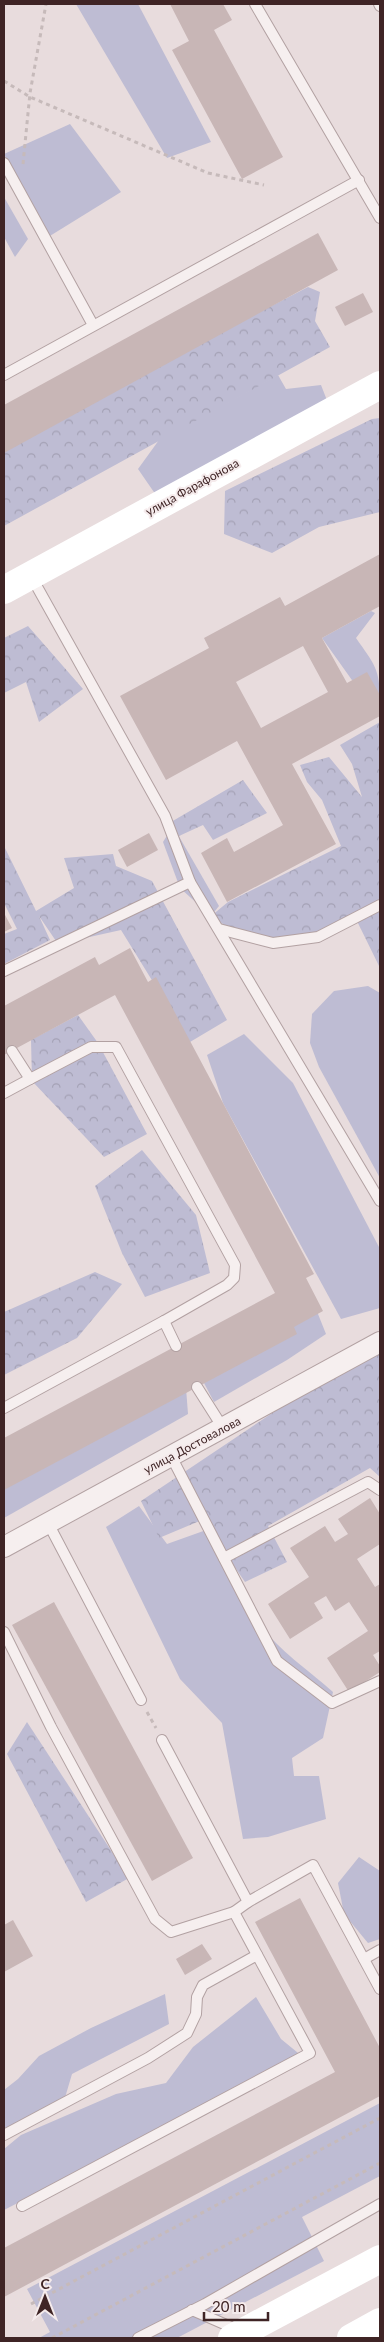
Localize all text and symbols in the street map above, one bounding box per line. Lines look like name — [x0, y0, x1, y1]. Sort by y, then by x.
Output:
street label: улица Фарафонова — [143, 455, 241, 519]
street label: улица Достовалова — [141, 1413, 243, 1477]
north arrow — [20, 2272, 70, 2322]
text: С — [40, 2275, 50, 2292]
scale bar — [204, 2290, 268, 2322]
text: 20 m — [212, 2297, 246, 2315]

